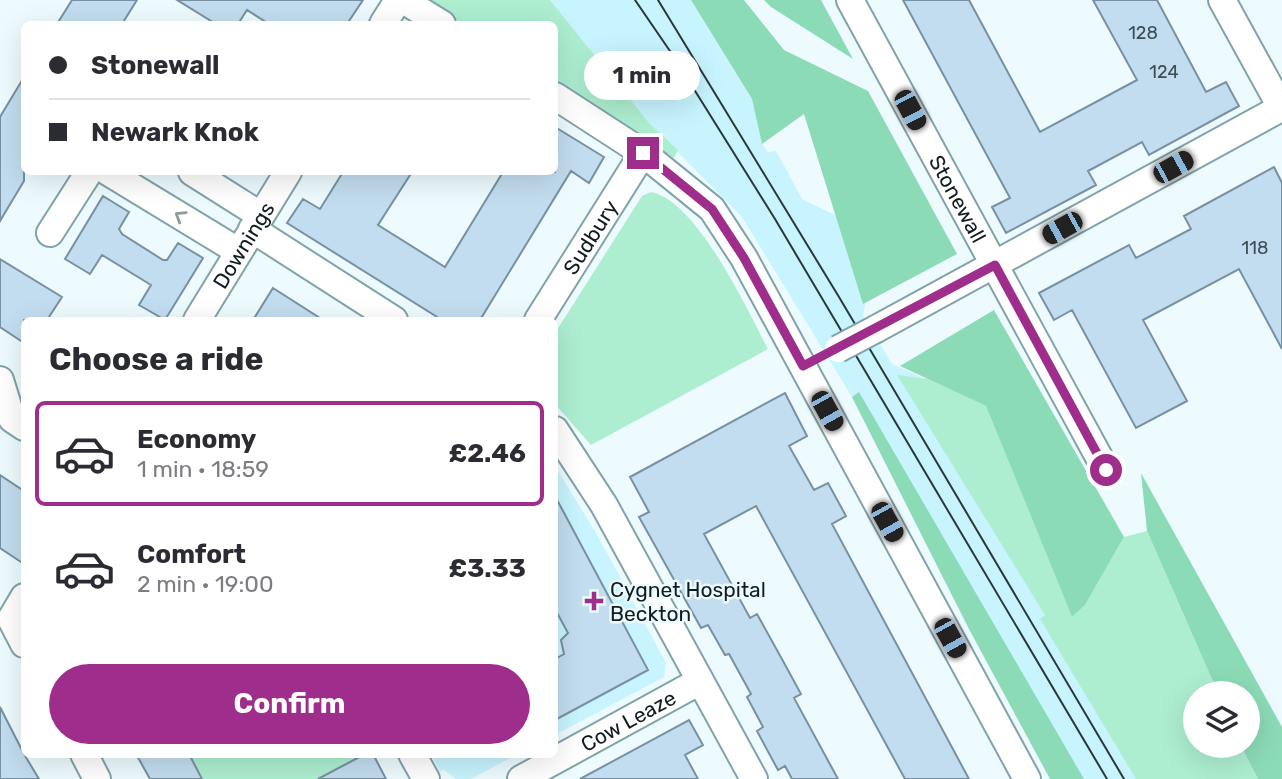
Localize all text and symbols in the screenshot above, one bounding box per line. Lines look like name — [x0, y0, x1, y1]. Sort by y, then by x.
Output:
house number: 128 — [1128, 22, 1158, 44]
text: Stonewall — [91, 50, 220, 81]
callout: 1 min — [585, 52, 701, 100]
text: 1 min — [613, 61, 671, 89]
house number: 124 — [1149, 61, 1179, 83]
car — [891, 87, 930, 133]
text: Newark Knok — [91, 117, 259, 148]
route end — [627, 137, 659, 169]
car — [1150, 148, 1197, 186]
street label: Stonewall — [924, 150, 992, 247]
street label: Sudbury — [558, 195, 623, 279]
street label: Downings — [207, 197, 279, 293]
car — [1039, 209, 1086, 247]
one-way arrow — [175, 211, 188, 224]
house number: 118 — [1242, 237, 1268, 259]
text: Choose a ride — [49, 340, 263, 378]
car — [808, 388, 847, 434]
icon: car — [53, 422, 116, 485]
text: Economy — [137, 424, 256, 455]
text: £2.46 — [448, 438, 526, 469]
route start — [1090, 454, 1122, 486]
text: 1 min · 18:59 — [137, 455, 269, 483]
car — [868, 499, 907, 545]
icon: car — [53, 537, 116, 600]
text: Comfort — [137, 539, 246, 570]
text: £3.33 — [448, 553, 526, 584]
text: 2 min · 19:00 — [137, 570, 274, 598]
place label: Cygnet Hospital Beckton — [610, 577, 766, 626]
marker: Cygnet Hospital Beckton — [584, 591, 604, 611]
car — [931, 615, 970, 661]
button: Confirm — [49, 664, 530, 744]
map controls — [1183, 681, 1260, 758]
button: layers — [1183, 681, 1260, 758]
street label: Cow Leaze — [576, 684, 680, 756]

